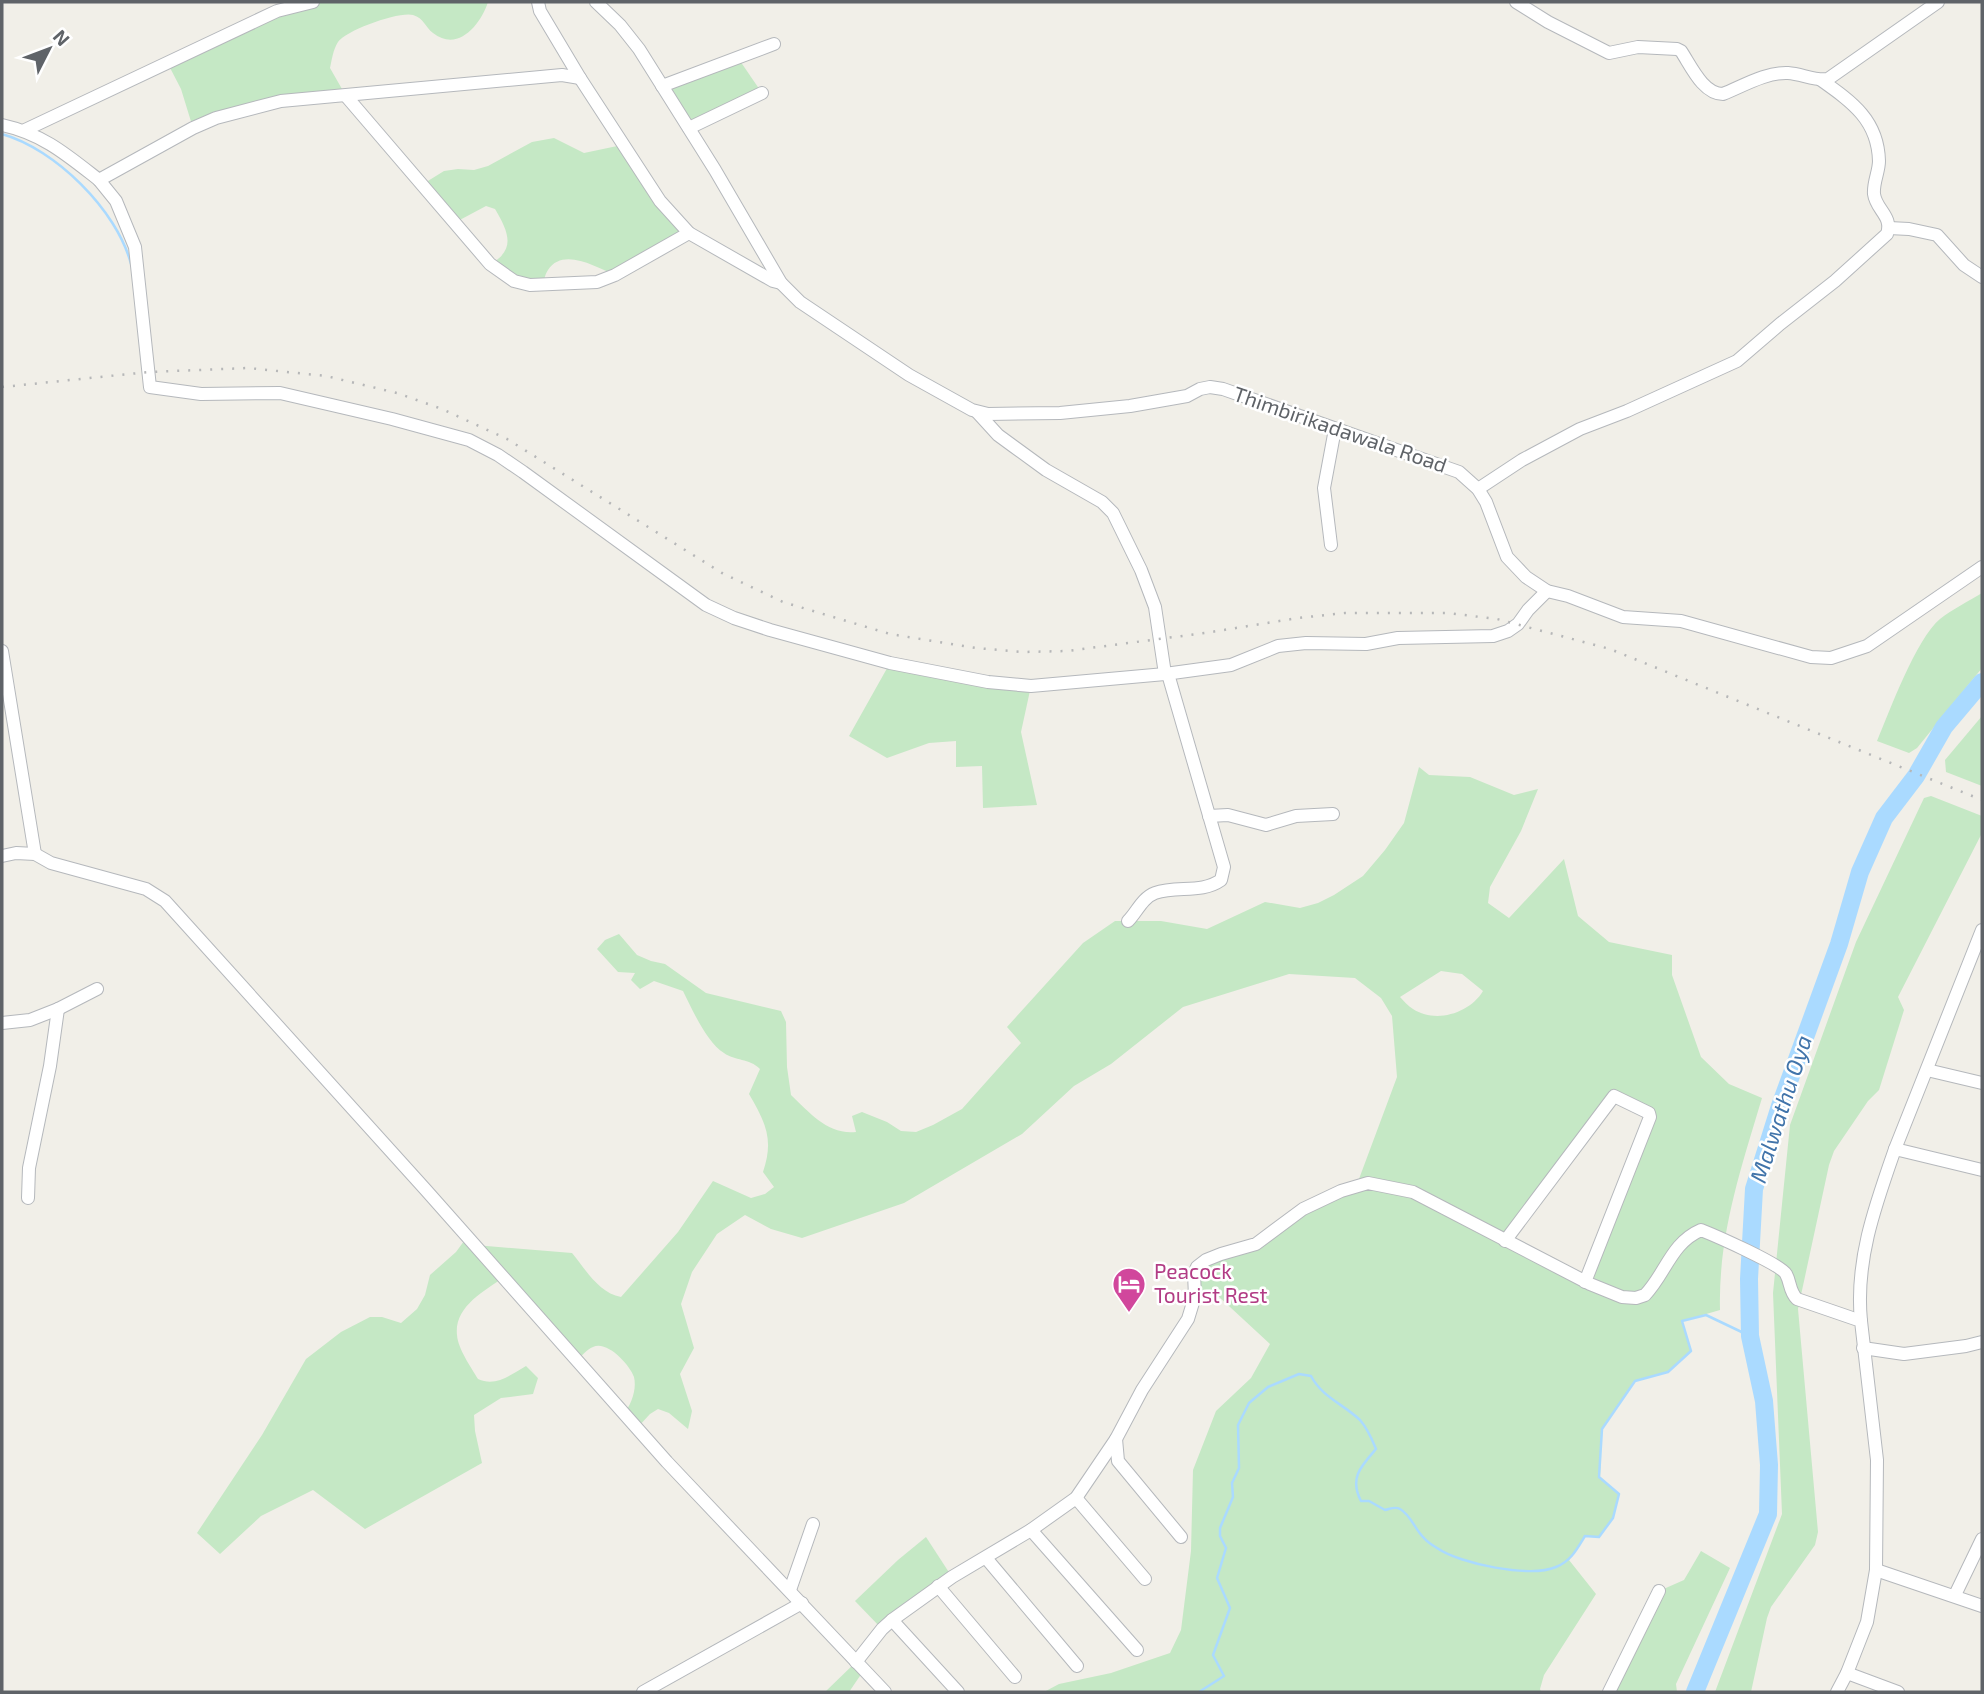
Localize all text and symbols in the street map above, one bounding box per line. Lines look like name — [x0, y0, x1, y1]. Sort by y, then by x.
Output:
north arrow — [14, 14, 84, 84]
text: N — [49, 24, 75, 50]
street label: Thimbirikadawala Road — [1230, 380, 1451, 477]
water label: Malwathu Oya — [1743, 1031, 1817, 1186]
place label: Peacock Tourist Rest — [1154, 1258, 1268, 1307]
hotel icon: Peacock Tourist Rest — [1110, 1265, 1148, 1314]

